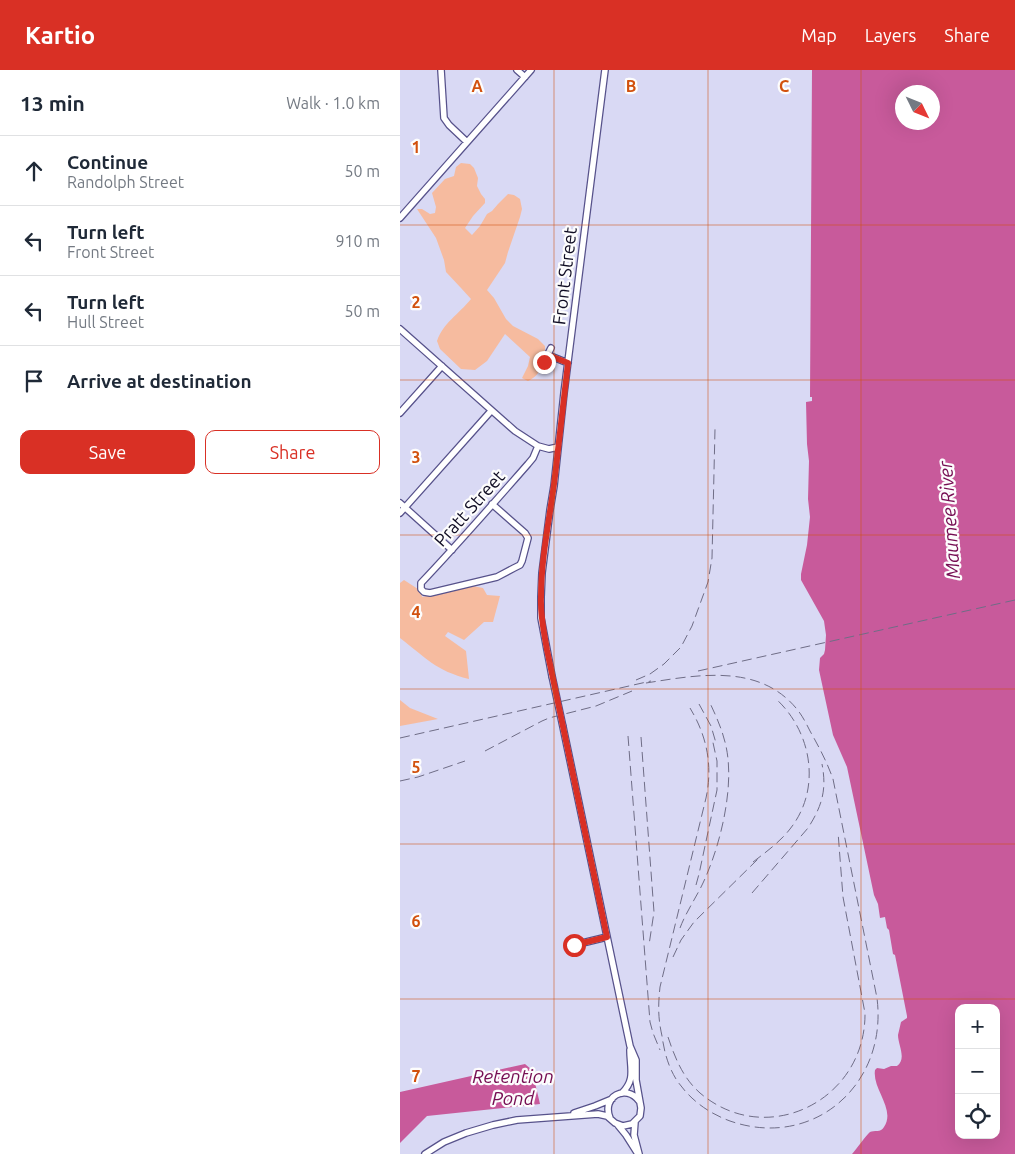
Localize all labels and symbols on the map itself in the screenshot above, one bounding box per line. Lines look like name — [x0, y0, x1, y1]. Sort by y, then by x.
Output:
text: A — [471, 77, 483, 95]
text: B — [626, 77, 636, 95]
text: C — [779, 77, 789, 95]
north arrow — [895, 85, 940, 130]
text: 1 — [411, 138, 421, 156]
street label: Front Street — [548, 226, 580, 326]
text: 2 — [411, 293, 421, 311]
route end — [533, 351, 556, 374]
text: 3 — [411, 448, 421, 466]
water label: Maumee River — [934, 460, 964, 580]
street label: Pratt Street — [430, 466, 508, 550]
text: 4 — [411, 603, 421, 621]
text: 5 — [411, 758, 421, 776]
text: 6 — [411, 912, 421, 930]
route start — [563, 934, 586, 957]
water label: Retention Pond — [472, 1065, 554, 1109]
text: 7 — [411, 1067, 421, 1085]

